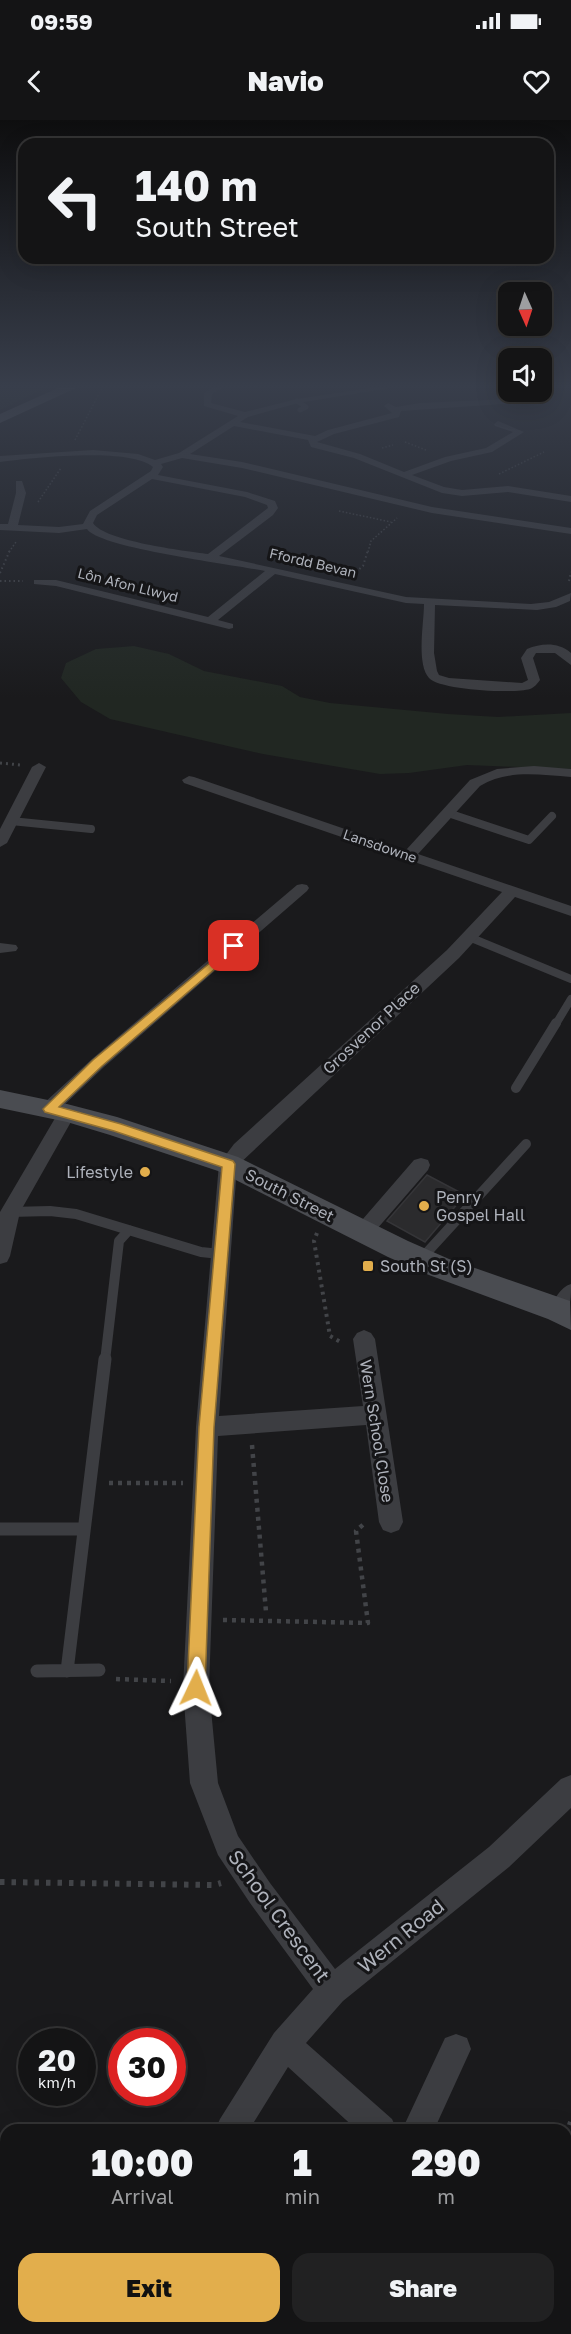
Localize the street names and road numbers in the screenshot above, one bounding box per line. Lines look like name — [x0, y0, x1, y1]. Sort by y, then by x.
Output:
street label: Ffordd Bevan — [268, 544, 358, 581]
street label: Lôn Afon Llwyd — [76, 564, 180, 605]
street label: Lansdowne — [341, 825, 419, 866]
street label: Grosvenor Place — [318, 978, 424, 1078]
street label: South Street — [242, 1164, 338, 1226]
street label: Wern School Close — [356, 1358, 398, 1504]
street label: School Crescent — [224, 1845, 336, 1986]
street label: Wern Road — [352, 1893, 448, 1977]

